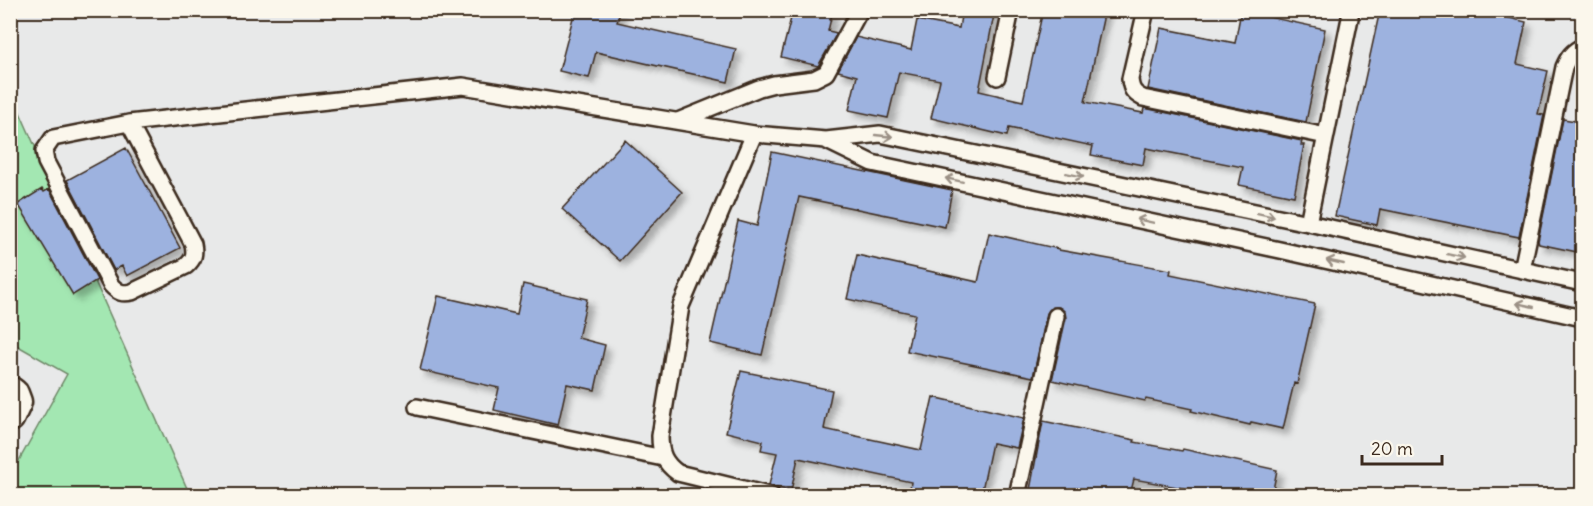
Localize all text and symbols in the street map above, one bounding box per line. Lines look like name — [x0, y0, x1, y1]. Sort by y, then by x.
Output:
one-way arrow — [874, 131, 893, 142]
one-way arrow — [1065, 170, 1084, 181]
one-way arrow — [945, 174, 964, 185]
one-way arrow — [1256, 209, 1275, 221]
one-way arrow — [1135, 214, 1154, 226]
one-way arrow — [1447, 250, 1466, 262]
one-way arrow — [1326, 256, 1345, 267]
one-way arrow — [1516, 299, 1536, 310]
scale bar — [1362, 428, 1442, 466]
text: 20 m — [1371, 437, 1413, 460]

